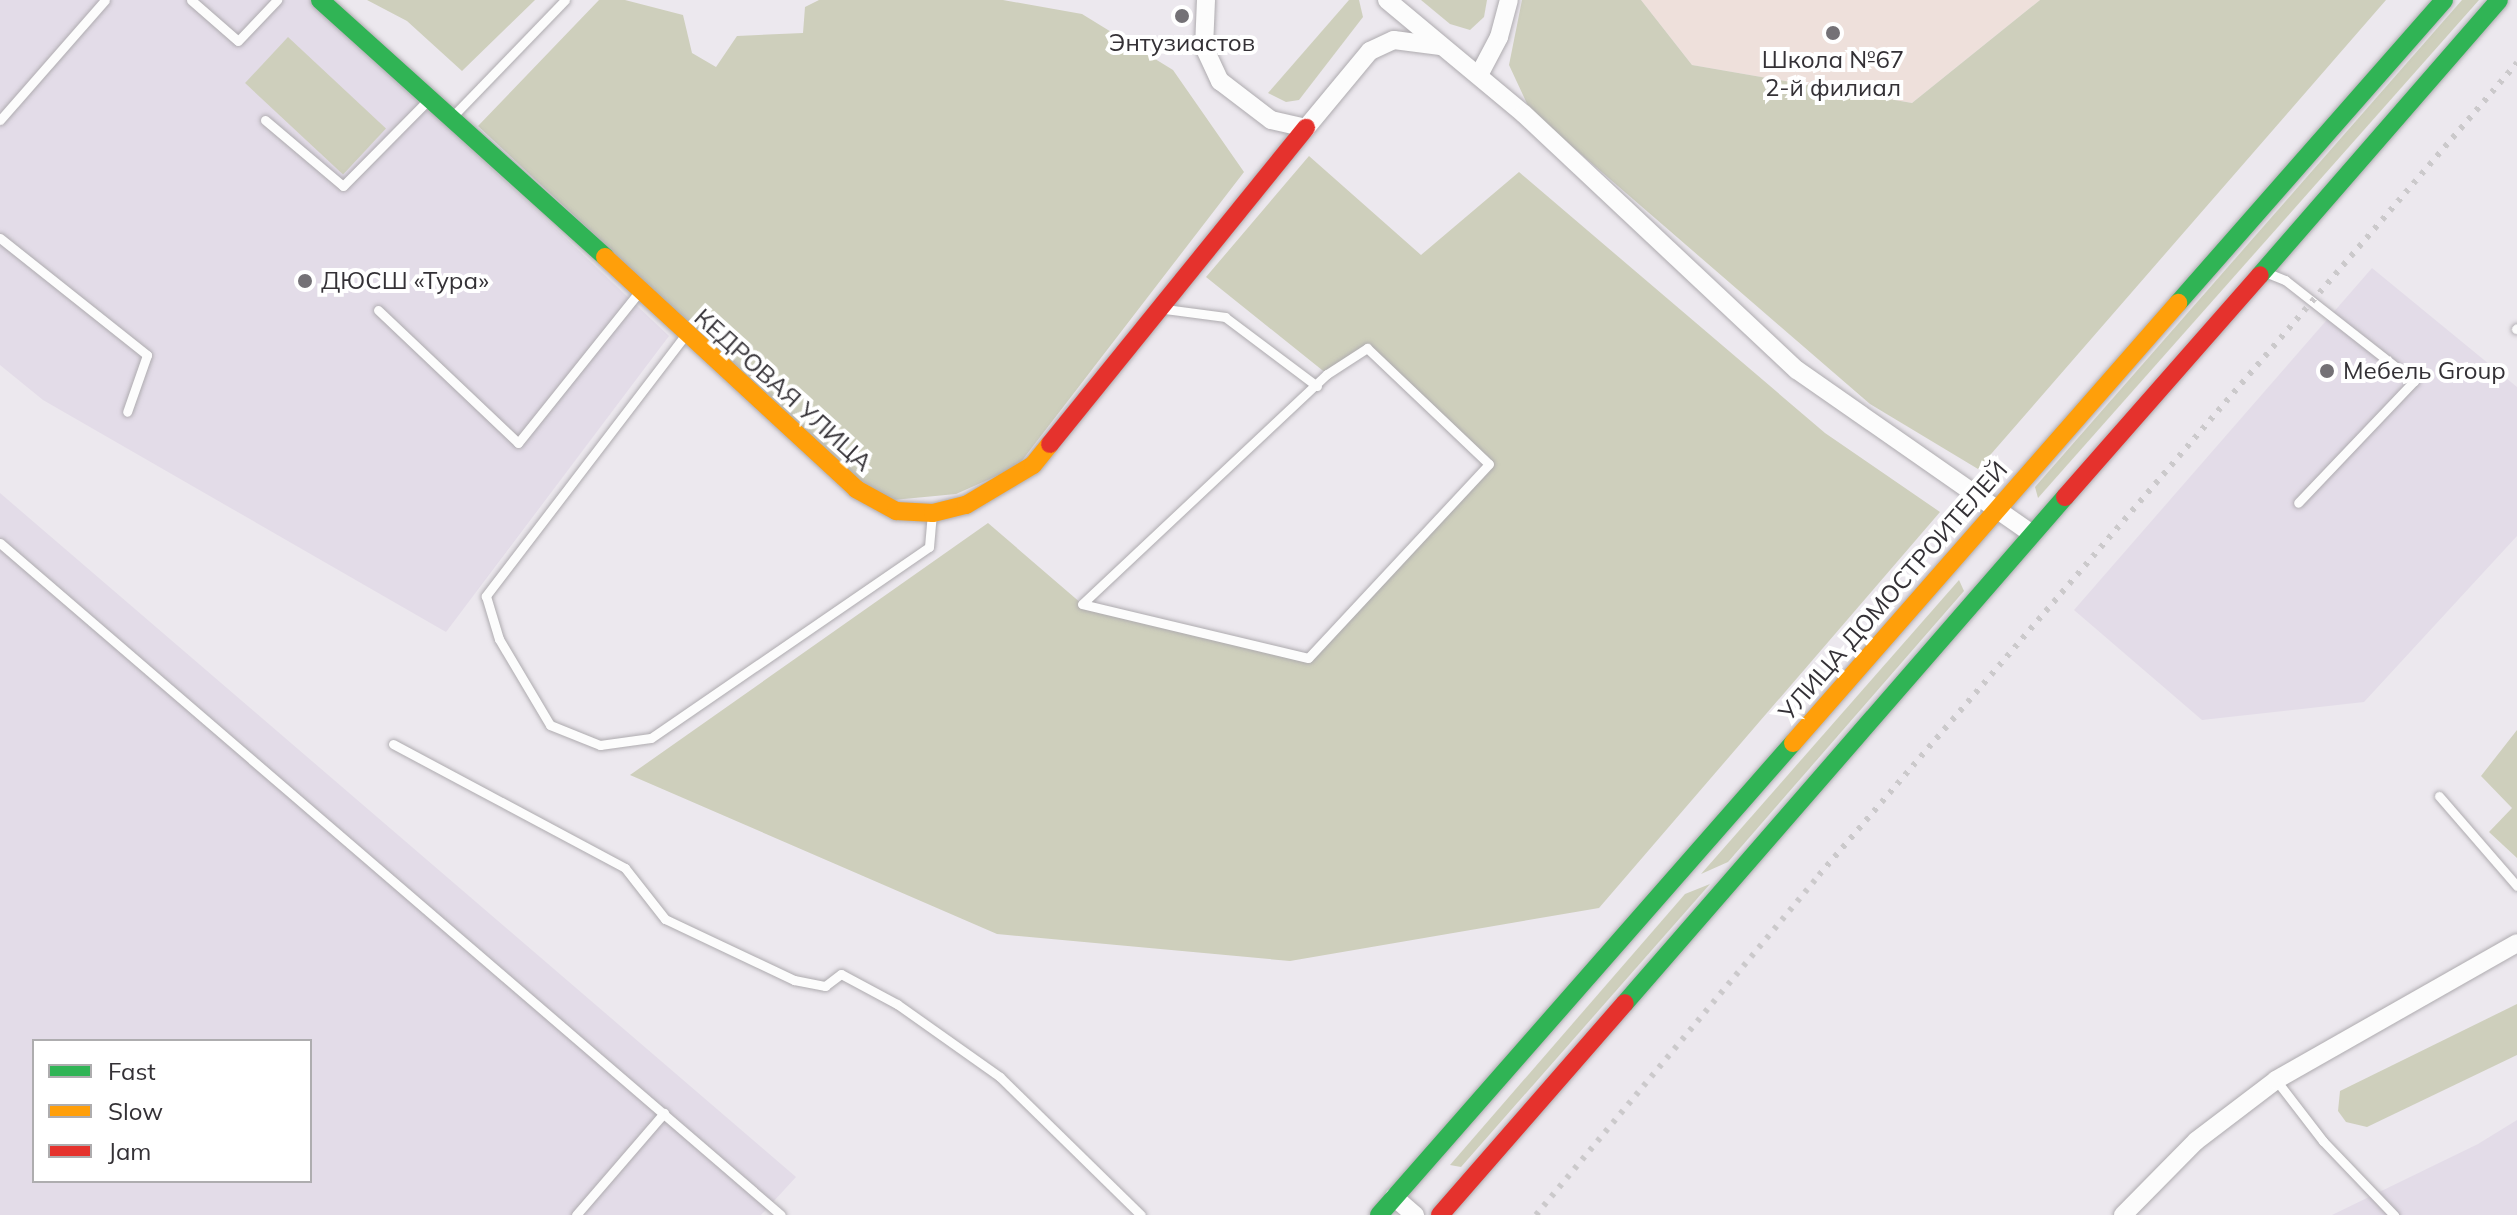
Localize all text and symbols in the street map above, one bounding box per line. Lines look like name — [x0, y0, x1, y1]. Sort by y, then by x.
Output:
marker: Энтузиастов — [1173, 7, 1191, 25]
marker: Школа №67 2-й филиал — [1824, 24, 1842, 42]
place label: Энтузиастов — [1109, 29, 1255, 57]
place label: Школа №67 2-й филиал — [1762, 46, 1904, 102]
place label: ДЮСШ «Тура» — [321, 267, 489, 295]
marker: ДЮСШ «Тура» — [296, 272, 314, 290]
street label: КЕДРОВАЯ УЛИЦА — [688, 303, 878, 477]
place label: Мебель Group — [2343, 357, 2506, 385]
marker: Мебель Group — [2318, 362, 2336, 380]
street label: УЛИЦА ДОМОСТРОИТЕЛЕЙ — [1773, 456, 2013, 726]
legend — [32, 1039, 312, 1183]
text: Fast — [108, 1056, 156, 1086]
text: Slow — [108, 1096, 163, 1126]
text: Jam — [108, 1136, 151, 1166]

